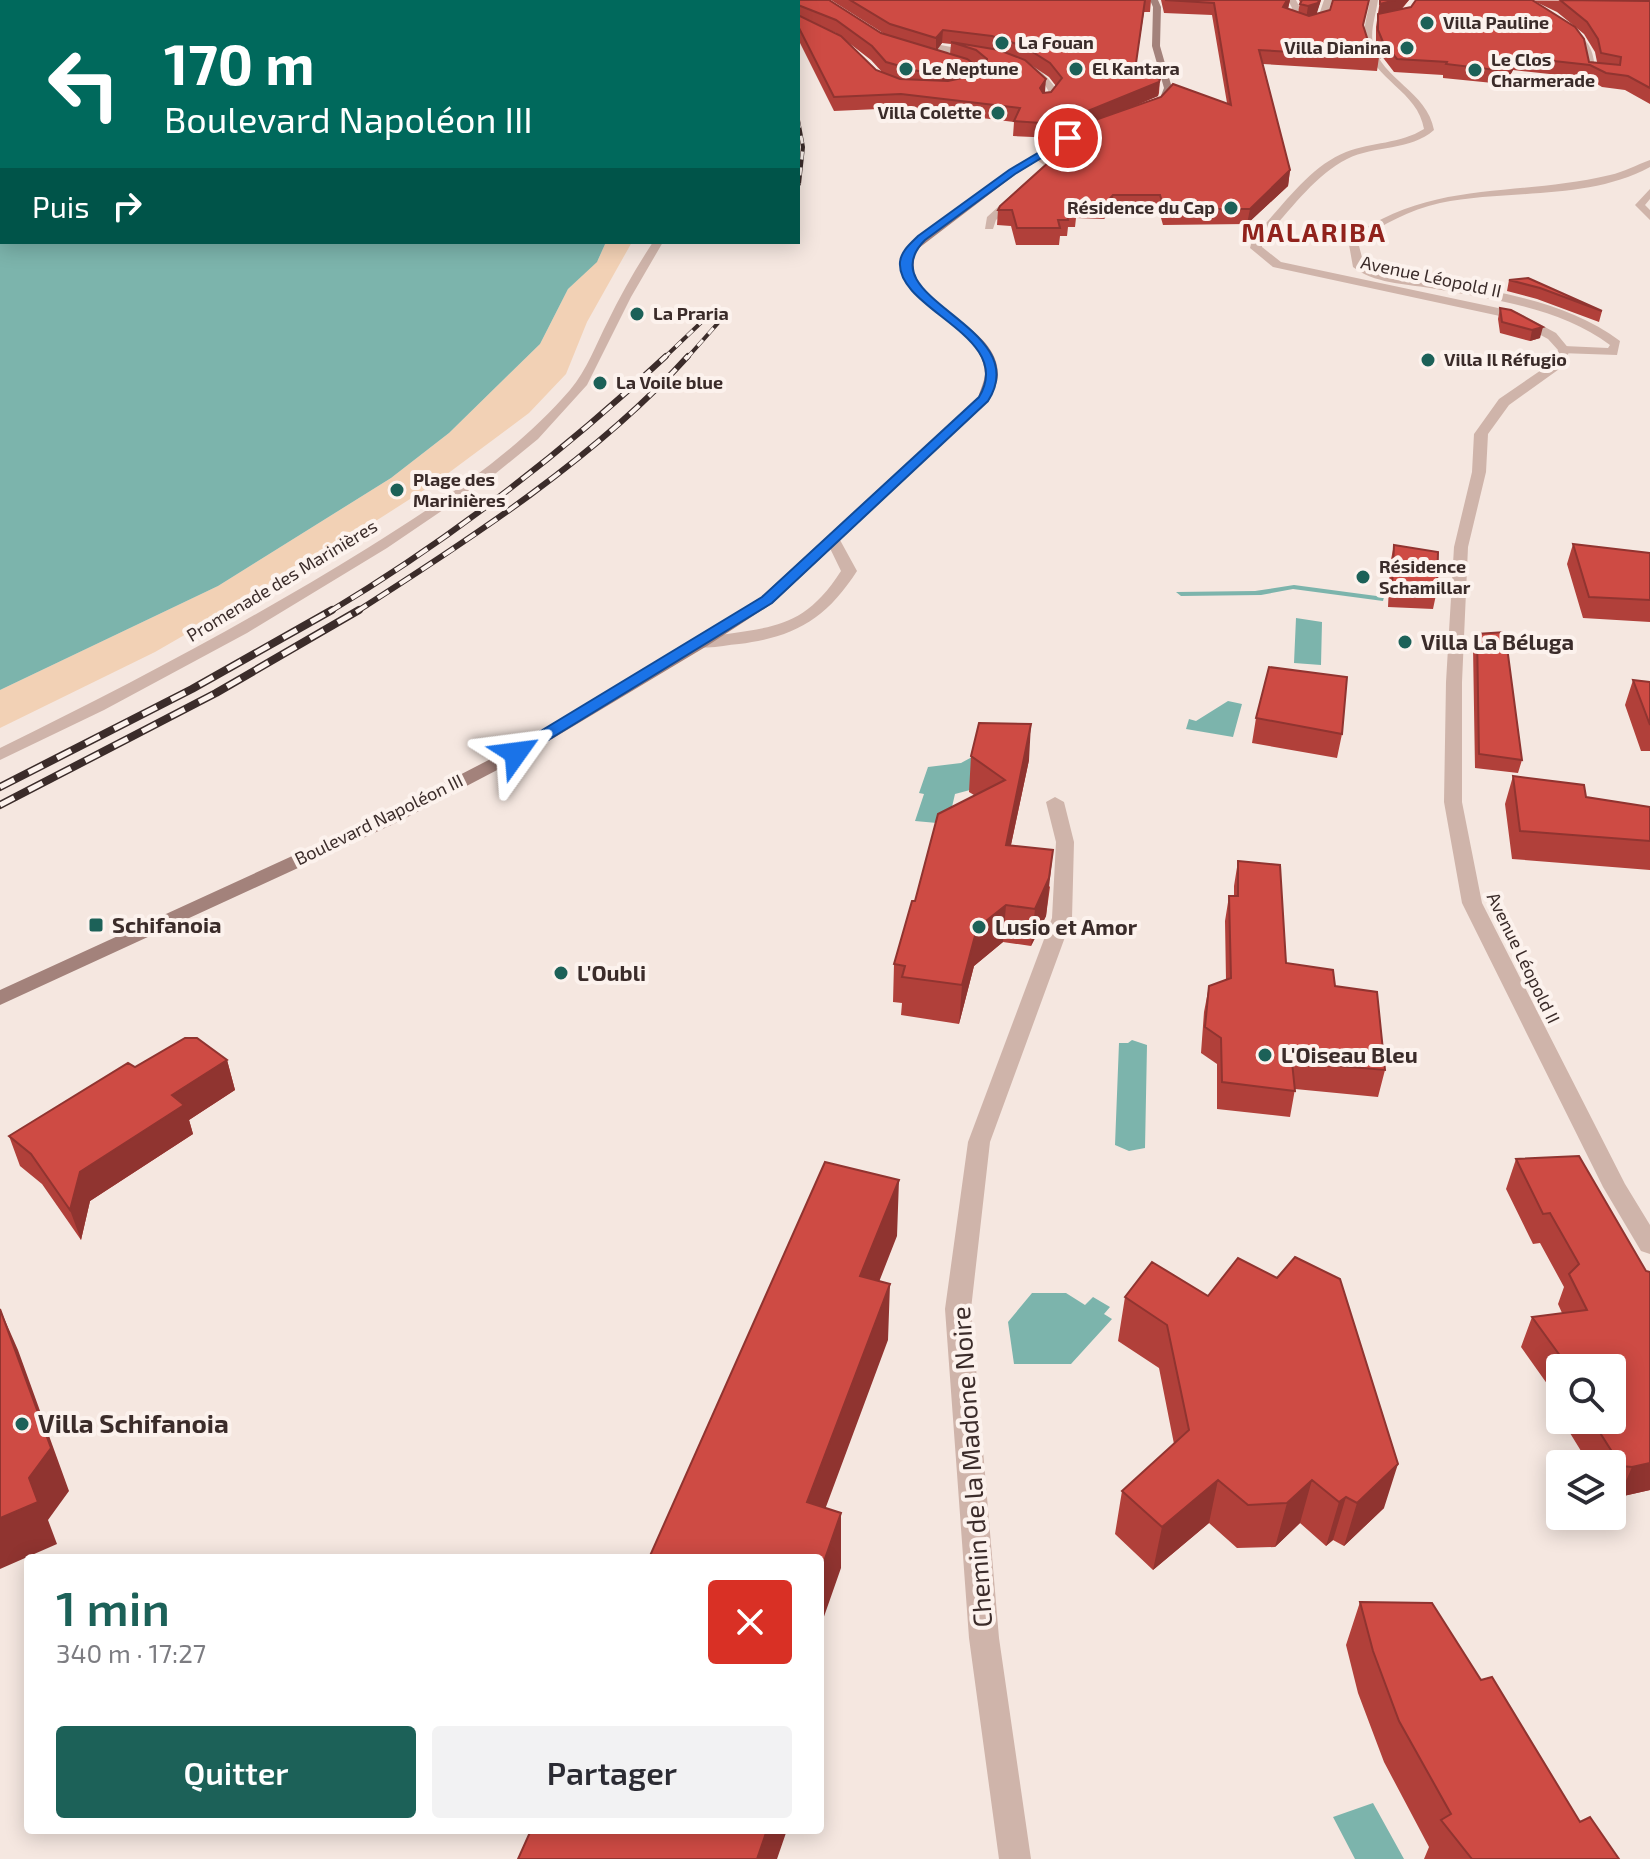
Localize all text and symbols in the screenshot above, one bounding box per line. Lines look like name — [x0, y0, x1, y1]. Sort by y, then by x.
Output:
place label: Villa Pauline — [1443, 11, 1549, 33]
marker: Villa Pauline — [1418, 14, 1436, 32]
text: 170 m — [164, 29, 315, 96]
place label: La Fouan — [1018, 31, 1094, 53]
icon: left — [32, 32, 136, 136]
marker: La Fouan — [993, 34, 1011, 52]
place label: Villa Dianina — [1284, 36, 1391, 58]
marker: Villa Dianina — [1398, 39, 1416, 57]
place label: Le Clos Charmerade — [1491, 48, 1595, 91]
place label: Le Neptune — [922, 57, 1019, 79]
place label: El Kantara — [1092, 57, 1180, 79]
marker: Le Neptune — [897, 60, 915, 78]
marker: El Kantara — [1067, 60, 1085, 78]
marker: Le Clos Charmerade — [1466, 61, 1484, 79]
text: Boulevard Napoléon III — [164, 97, 533, 140]
place label: Villa Colette — [877, 101, 982, 123]
marker: Villa Colette — [989, 104, 1007, 122]
pin — [1034, 104, 1102, 172]
icon: arrive — [1046, 116, 1090, 160]
icon: right — [105, 184, 149, 228]
text: Puis — [32, 188, 89, 224]
place label: Résidence du Cap — [1067, 196, 1215, 218]
marker: Résidence du Cap — [1222, 199, 1240, 217]
district label: MALARIBA — [1241, 216, 1387, 247]
street label: Avenue Léopold II — [1359, 250, 1504, 302]
place label: La Praria — [653, 302, 729, 324]
marker: La Praria — [628, 305, 646, 323]
place label: Villa Il Réfugio — [1444, 348, 1567, 370]
marker: Villa Il Réfugio — [1419, 351, 1437, 369]
place label: La Voile blue — [616, 371, 723, 393]
marker: La Voile blue — [591, 374, 609, 392]
place label: Plage des Marinières — [413, 468, 506, 511]
marker: Plage des Marinières — [388, 481, 406, 499]
street label: Promenade des Marinières — [182, 514, 381, 646]
place label: Résidence Schamillar — [1379, 555, 1471, 598]
marker: Résidence Schamillar — [1354, 568, 1372, 586]
place label: Villa La Béluga — [1421, 628, 1574, 654]
marker: Villa La Béluga — [1396, 633, 1414, 651]
position arrow — [474, 711, 558, 795]
street label: Boulevard Napoléon III — [291, 769, 466, 869]
street label: Avenue Léopold II — [1483, 888, 1565, 1027]
place label: Schifanoia — [112, 911, 222, 937]
place label: Lusio et Amor — [995, 913, 1138, 939]
marker: Schifanoia — [87, 916, 105, 934]
marker: Lusio et Amor — [970, 918, 988, 936]
place label: L'Oubli — [577, 959, 646, 985]
marker: L'Oubli — [552, 964, 570, 982]
place label: L'Oiseau Bleu — [1281, 1041, 1418, 1067]
marker: L'Oiseau Bleu — [1256, 1046, 1274, 1064]
street label: Chemin de la Madone Noire — [944, 1306, 997, 1629]
map controls — [1546, 1354, 1626, 1530]
button: search — [1546, 1354, 1626, 1434]
place label: Villa Schifanoia — [38, 1407, 229, 1438]
marker: Villa Schifanoia — [13, 1415, 31, 1433]
button: layers — [1546, 1450, 1626, 1530]
text: 1 min — [56, 1578, 170, 1636]
button: close — [708, 1580, 792, 1664]
text: 340 m · 17:27 — [56, 1637, 206, 1668]
button: Quitter — [56, 1726, 416, 1818]
button: Partager — [432, 1726, 792, 1818]

